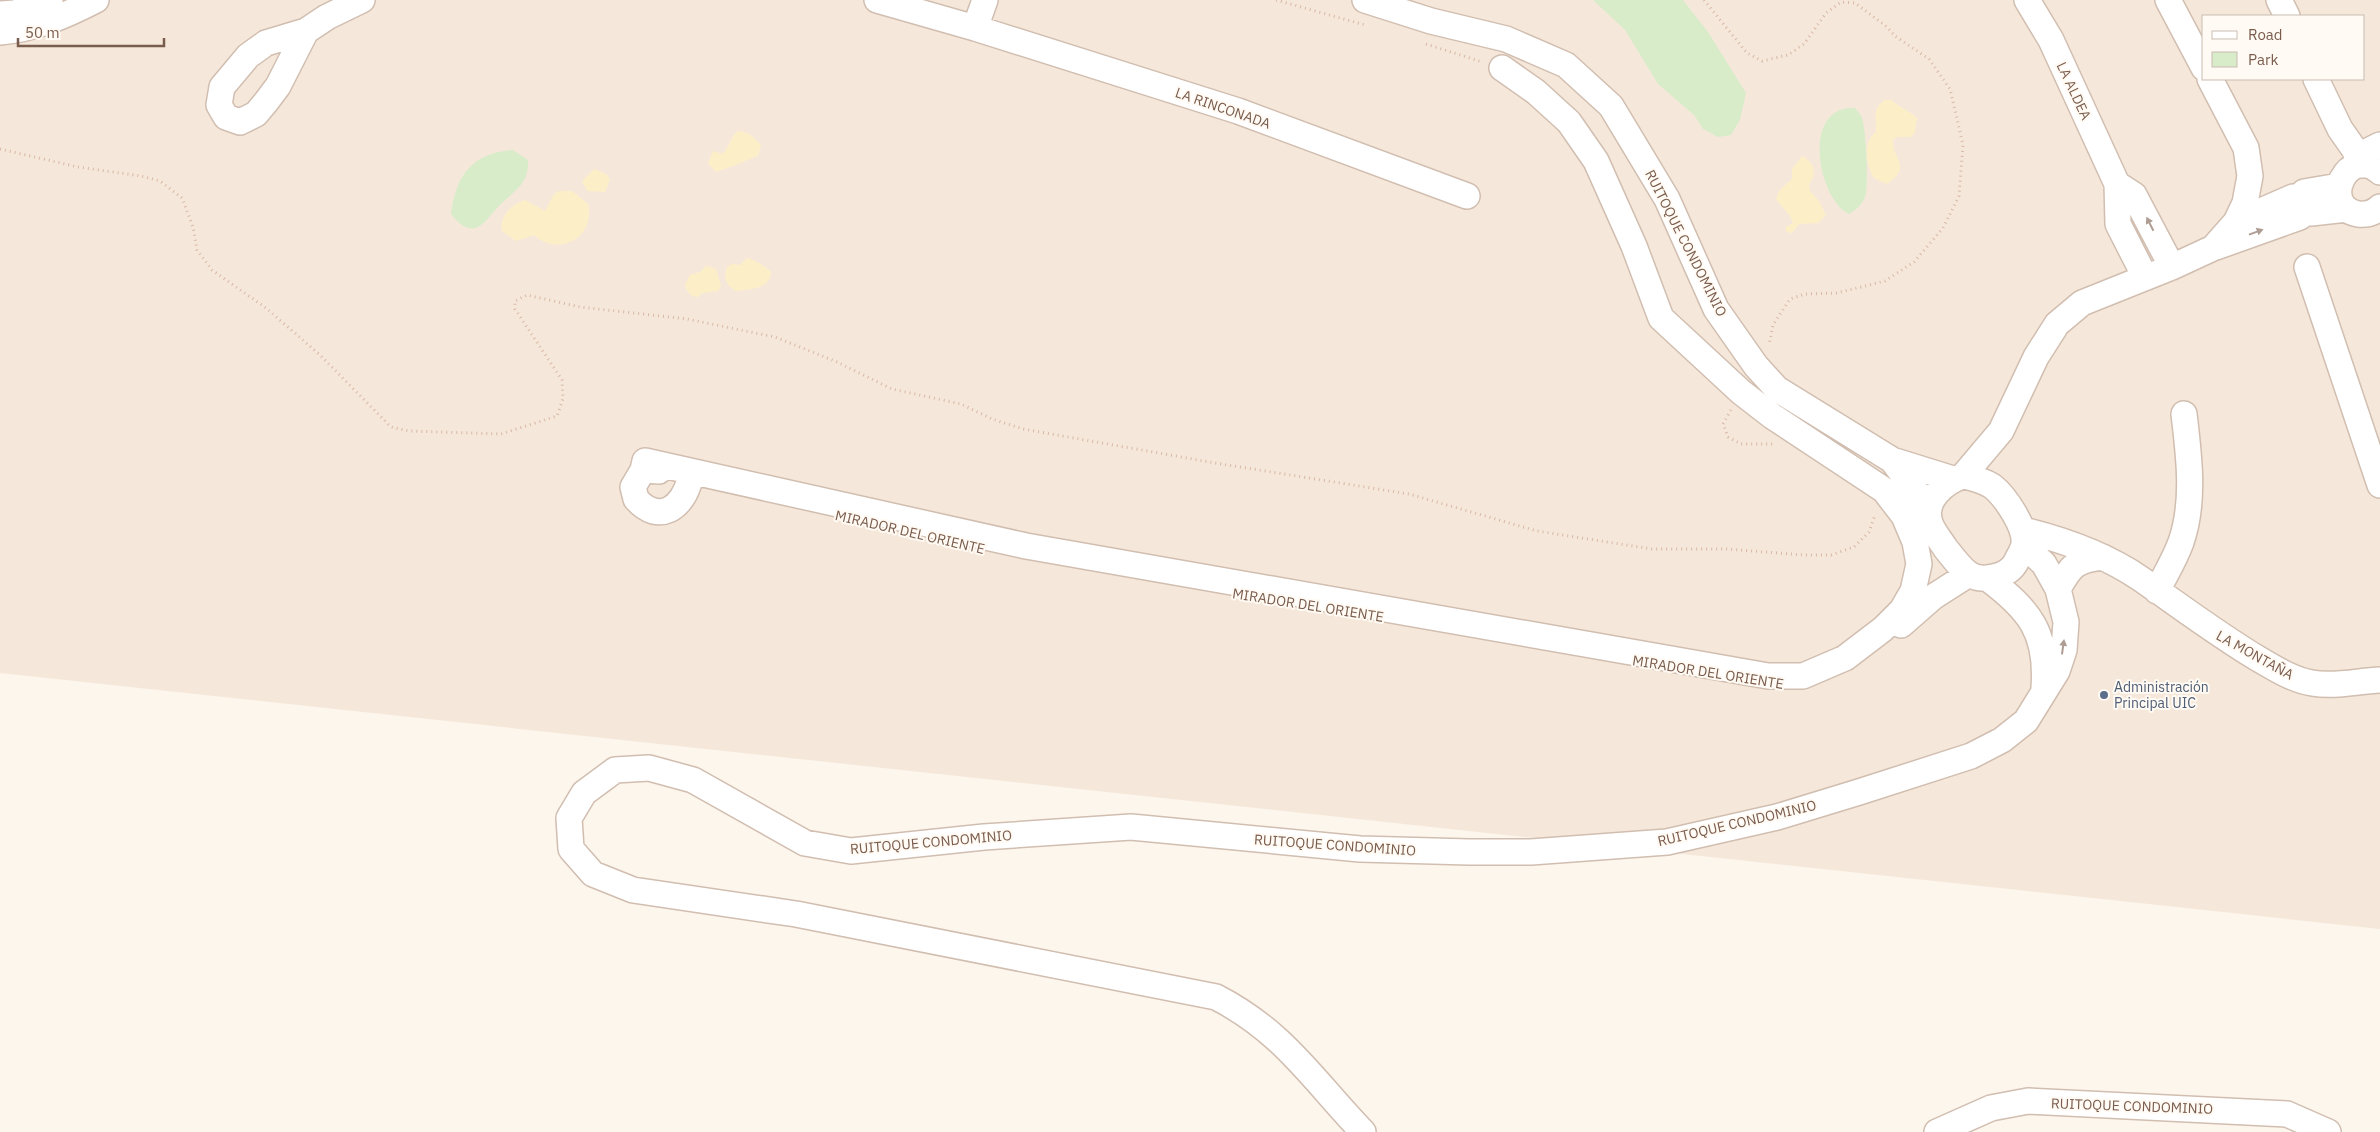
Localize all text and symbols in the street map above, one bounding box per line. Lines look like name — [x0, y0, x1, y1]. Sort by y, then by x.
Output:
scale bar — [18, 15, 164, 47]
legend — [2202, 15, 2365, 80]
text: 50 m — [25, 23, 60, 42]
text: Road — [2248, 25, 2283, 44]
text: Park — [2248, 50, 2278, 69]
street label: LA ALDEA — [2053, 59, 2095, 123]
street label: LA RINCONADA — [1173, 83, 1273, 133]
street label: RUITOQUE CONDOMINIO — [1641, 167, 1731, 319]
one-way arrow — [2146, 217, 2154, 231]
one-way arrow — [2249, 228, 2264, 235]
street label: MIRADOR DEL ORIENTE — [833, 506, 987, 558]
street label: MIRADOR DEL ORIENTE — [1231, 584, 1385, 626]
street label: LA MONTAÑA — [2213, 626, 2297, 684]
one-way arrow — [2060, 638, 2068, 654]
street label: MIRADOR DEL ORIENTE — [1631, 651, 1785, 693]
place label: Administración Principal UIC — [2114, 678, 2209, 712]
marker: Administración Principal UIC — [2098, 689, 2110, 701]
street label: RUITOQUE CONDOMINIO — [1656, 796, 1818, 850]
street label: RUITOQUE CONDOMINIO — [849, 826, 1013, 858]
street label: RUITOQUE CONDOMINIO — [1253, 830, 1417, 860]
street label: RUITOQUE CONDOMINIO — [2051, 1094, 2213, 1118]

